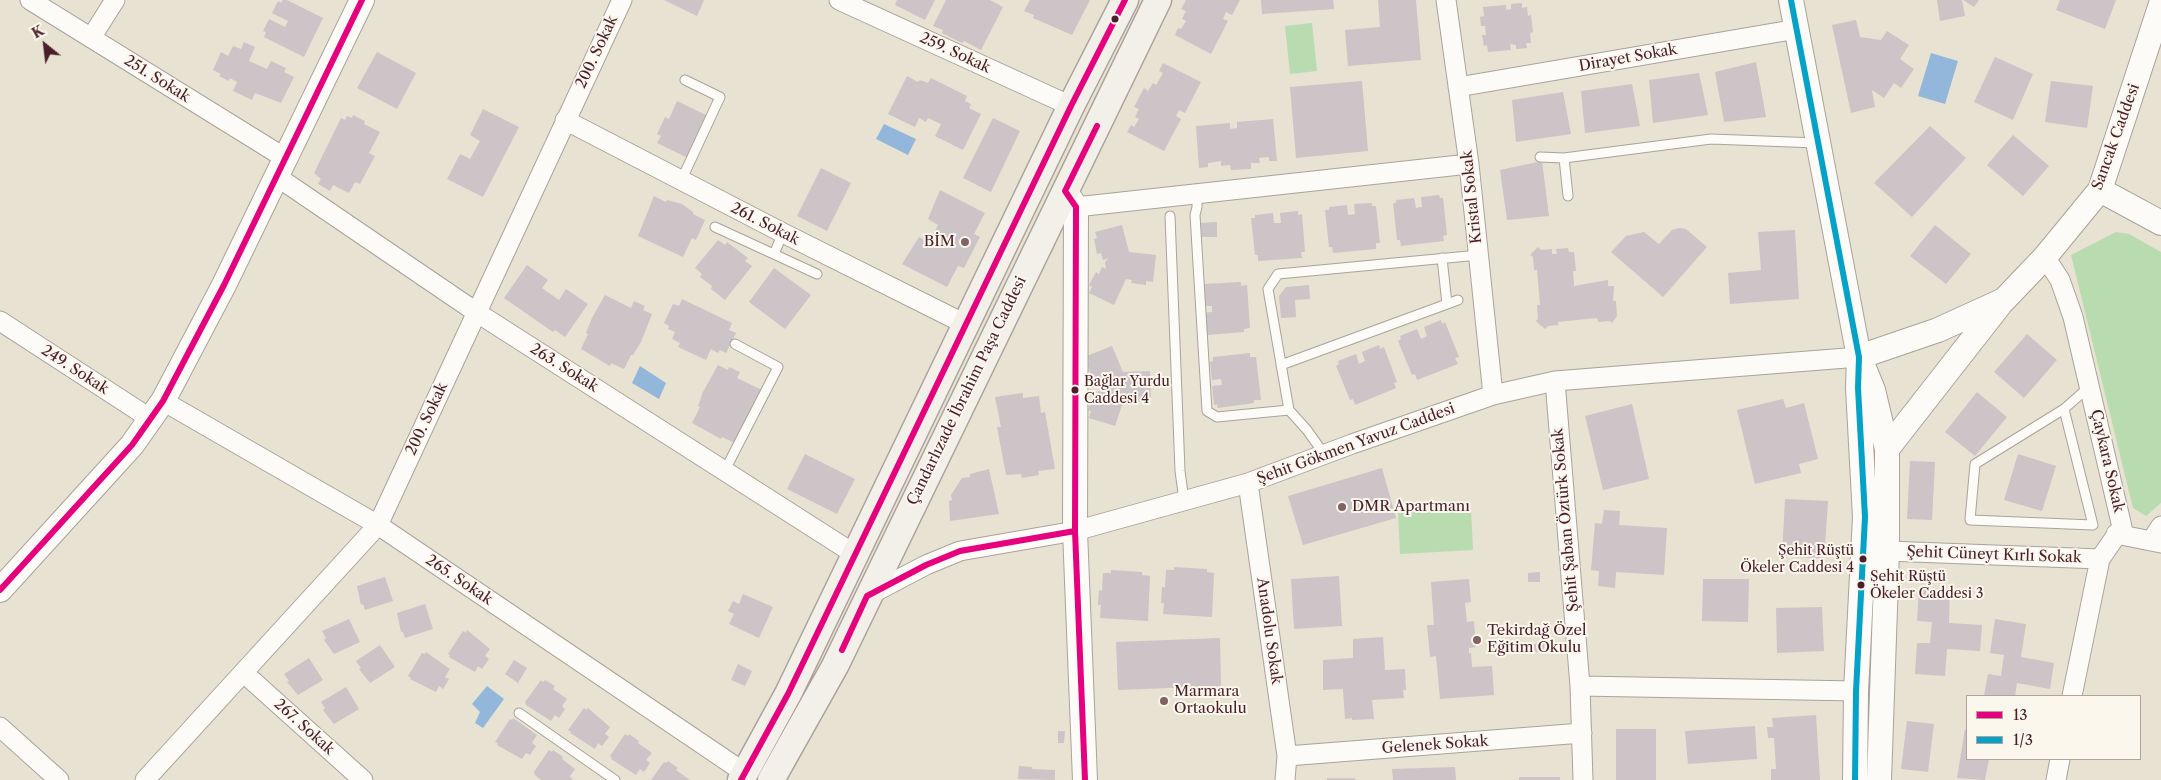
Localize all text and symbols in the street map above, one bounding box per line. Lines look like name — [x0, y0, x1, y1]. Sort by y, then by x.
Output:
street label: 200. Sokak — [572, 13, 622, 91]
unlabelled marker — [1110, 14, 1120, 24]
north arrow — [20, 20, 70, 70]
text: K — [28, 21, 47, 42]
street label: 259. Sokak — [917, 29, 993, 77]
street label: Dirayet Sokak — [1578, 41, 1678, 75]
street label: 251. Sokak — [121, 52, 193, 106]
street label: Sancak Caddesi — [2088, 81, 2144, 193]
street label: Kristal Sokak — [1458, 149, 1486, 245]
street label: 261. Sokak — [728, 199, 802, 249]
place label: BİM — [924, 233, 955, 251]
marker: BİM — [959, 236, 971, 248]
street label: Çandarlızade İbrahim Paşa Caddesi — [904, 274, 1030, 508]
street label: 263. Sokak — [527, 340, 601, 396]
street label: 249. Sokak — [38, 342, 112, 398]
place label: Bağlar Yurdu Caddesi 4 — [1084, 374, 1170, 407]
street label: 200. Sokak — [402, 380, 452, 458]
marker: Bağlar Yurdu Caddesi 4 — [1070, 385, 1080, 395]
street label: Şehit Gökmen Yavuz Caddesi — [1255, 400, 1457, 488]
street label: Çaykara Sokak — [2086, 408, 2128, 514]
street label: Şehit Şaban Öztürk Sokak — [1549, 427, 1583, 613]
place label: DMR Apartmanı — [1352, 498, 1470, 516]
marker: DMR Apartmanı — [1336, 501, 1348, 513]
place label: Şehit Rüştü Ökeler Caddesi 4 — [1740, 543, 1854, 576]
street label: Şehit Cüneyt Kırlı Sokak — [1906, 543, 2082, 567]
street label: 265. Sokak — [422, 551, 496, 609]
marker: Şehit Rüştü Ökeler Caddesi 4 — [1858, 554, 1868, 564]
place label: Şehit Rüştü Ökeler Caddesi 3 — [1870, 569, 1983, 602]
street label: Anadolu Sokak — [1253, 576, 1285, 686]
marker: Şehit Rüştü Ökeler Caddesi 3 — [1856, 580, 1866, 590]
place label: Tekirdağ Özel Eğitim Okulu — [1487, 622, 1586, 657]
marker: Tekirdağ Özel Eğitim Okulu — [1471, 634, 1483, 646]
place label: Marmara Ortaokulu — [1174, 683, 1247, 718]
street label: 267. Sokak — [270, 695, 338, 759]
marker: Marmara Ortaokulu — [1158, 695, 1170, 707]
legend — [1966, 695, 2141, 760]
text: 13 — [2013, 705, 2028, 724]
text: 1/3 — [2013, 730, 2033, 749]
street label: Gelenek Sokak — [1381, 732, 1489, 758]

